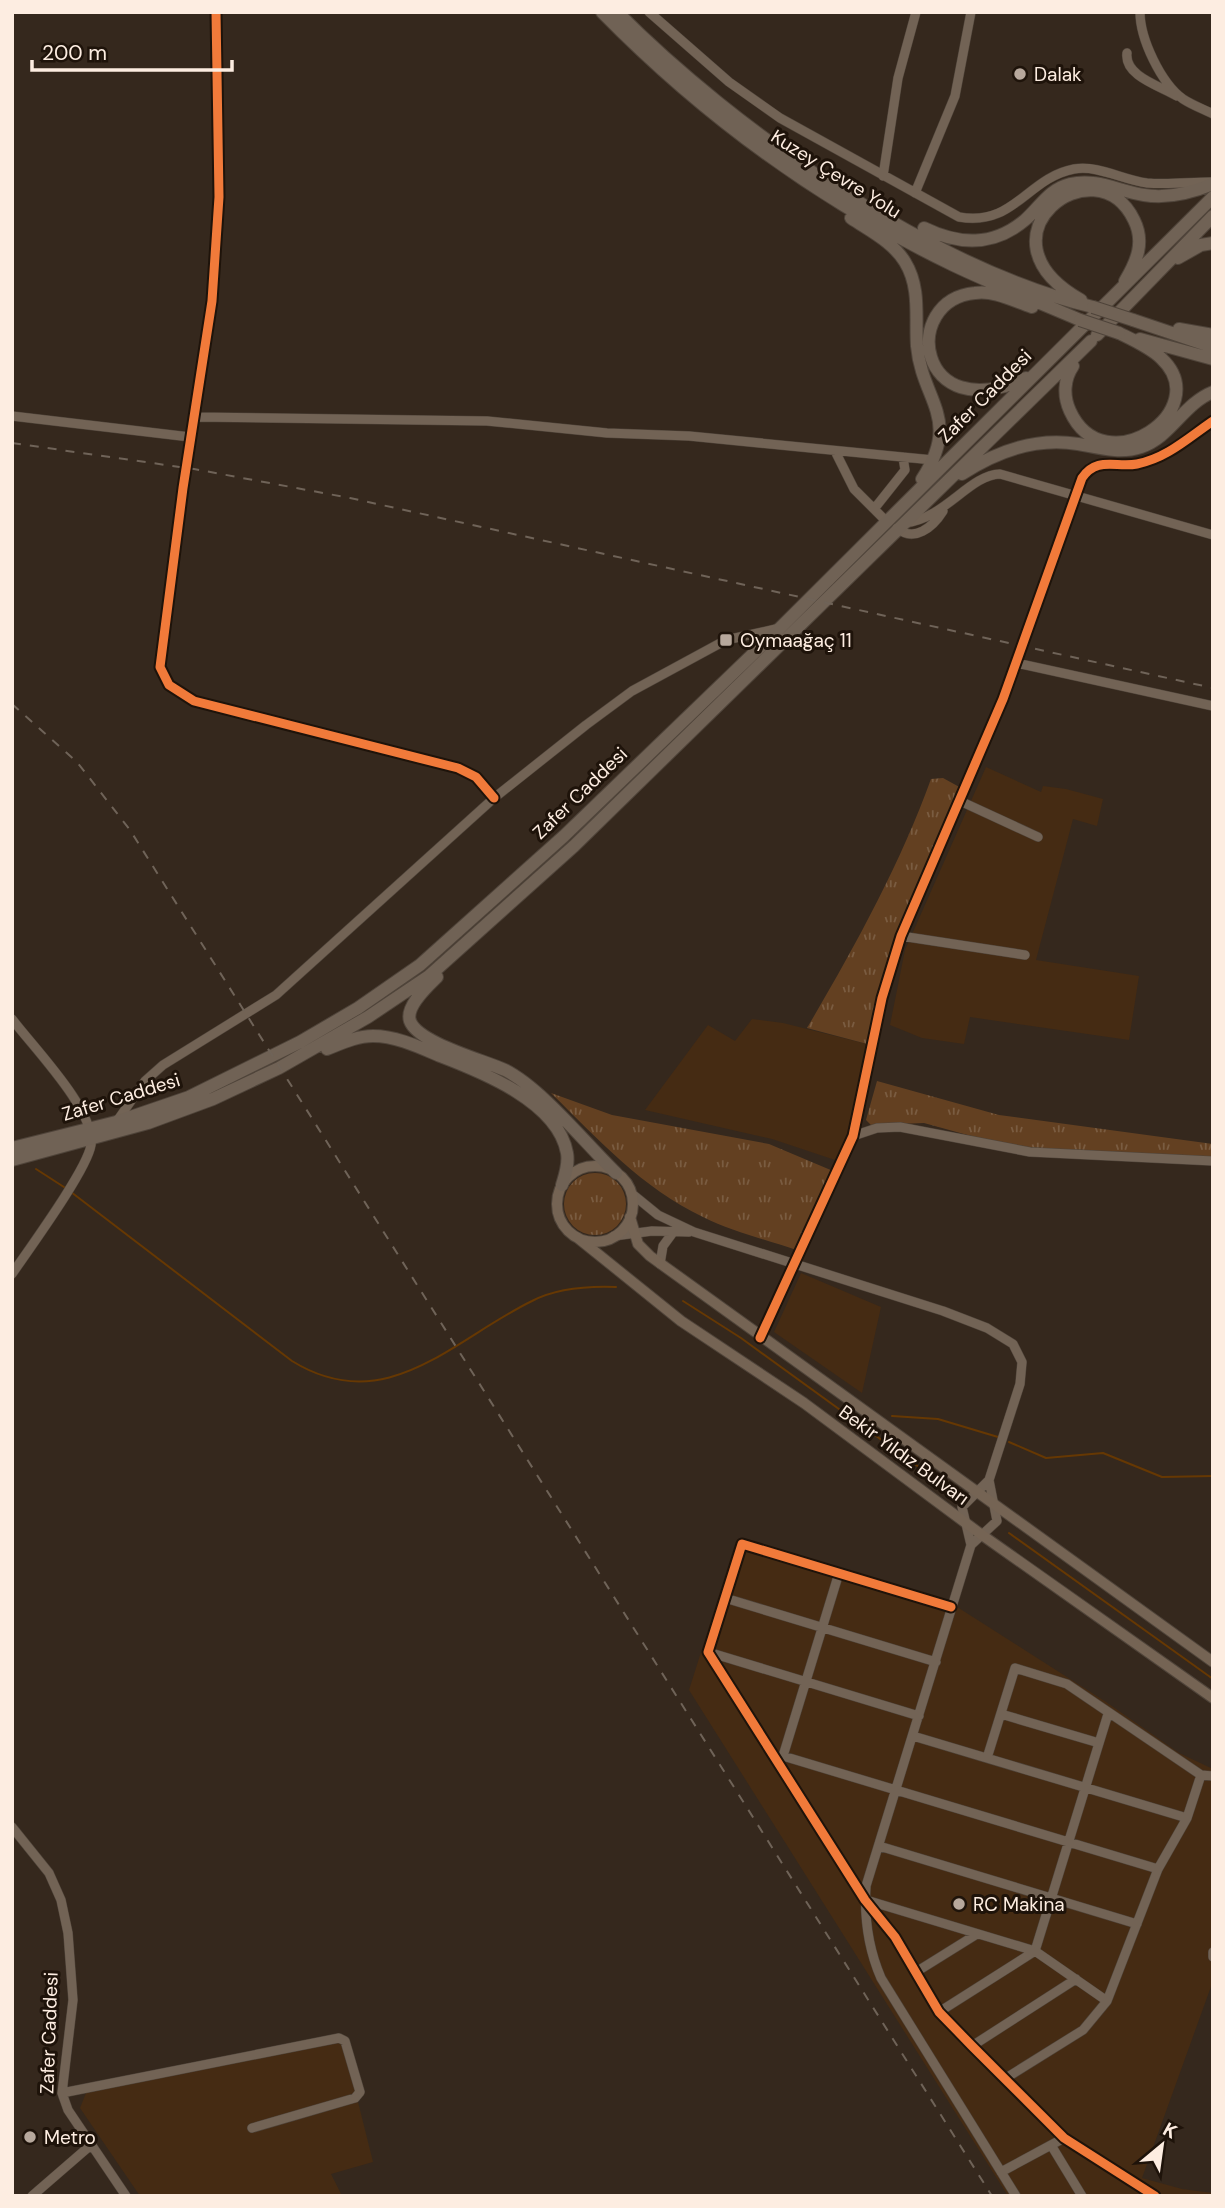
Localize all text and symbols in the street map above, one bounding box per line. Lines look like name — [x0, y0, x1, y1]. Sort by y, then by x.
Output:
scale bar — [32, 28, 231, 72]
text: 200 m — [42, 39, 107, 67]
place label: Dalak — [1034, 62, 1082, 87]
marker: Dalak — [1012, 66, 1028, 82]
street label: Kuzey Çevre Yolu — [766, 124, 906, 224]
street label: Zafer Caddesi — [933, 344, 1037, 448]
place label: Oymaağaç 11 — [740, 628, 852, 653]
marker: Oymaağaç 11 — [718, 632, 734, 648]
street label: Zafer Caddesi — [527, 742, 633, 844]
street label: Zafer Caddesi — [59, 1067, 183, 1127]
street label: Bekir Yıldız Bulvarı — [834, 1399, 974, 1511]
place label: RC Makina — [973, 1892, 1065, 1917]
marker: RC Makina — [951, 1896, 967, 1912]
street label: Zafer Caddesi — [34, 1971, 64, 2095]
north arrow — [1127, 2110, 1197, 2180]
text: K — [1159, 2117, 1181, 2145]
place label: Metro — [44, 2125, 96, 2150]
marker: Metro — [22, 2129, 38, 2145]

